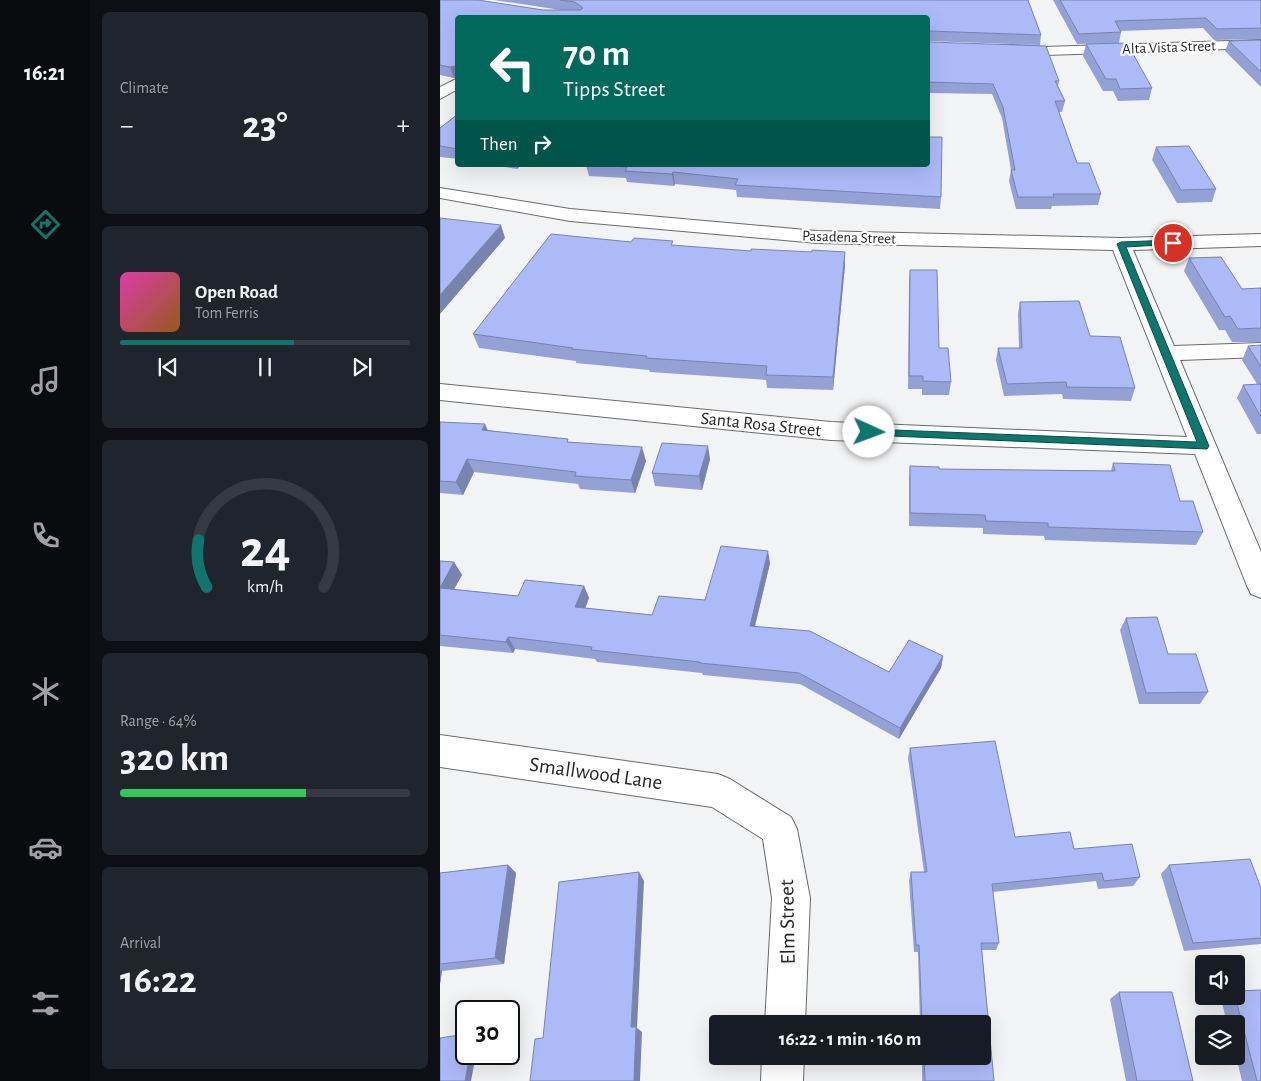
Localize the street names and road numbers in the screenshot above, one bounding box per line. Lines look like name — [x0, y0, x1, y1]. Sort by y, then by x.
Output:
street label: Alta Vista Street — [1122, 38, 1216, 57]
street label: Pasadena Street — [802, 228, 896, 247]
street label: Santa Rosa Street — [700, 410, 822, 440]
street label: Smallwood Lane — [528, 754, 664, 793]
street label: Elm Street — [776, 879, 799, 965]

